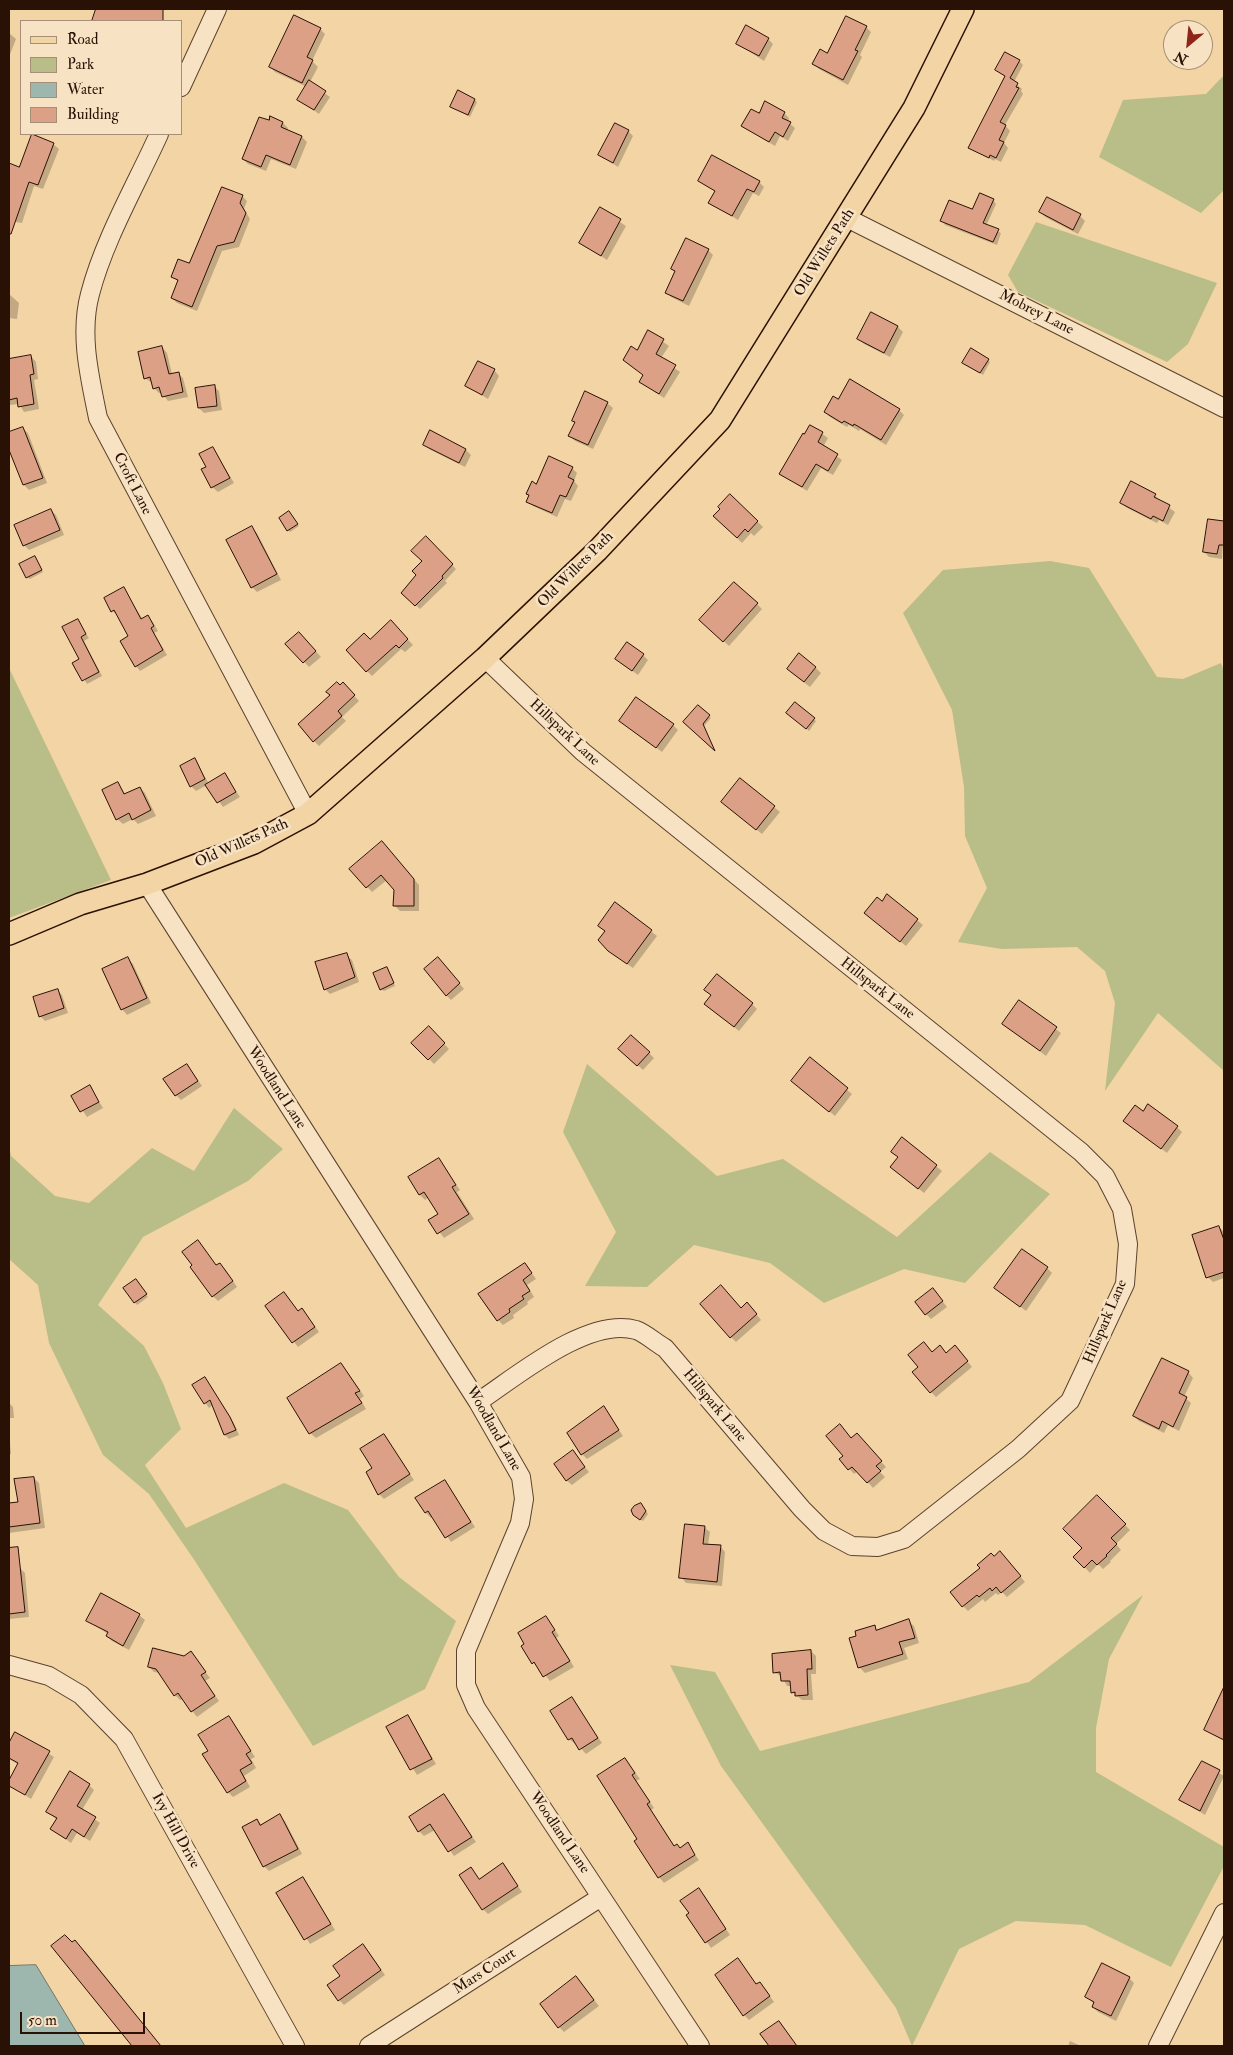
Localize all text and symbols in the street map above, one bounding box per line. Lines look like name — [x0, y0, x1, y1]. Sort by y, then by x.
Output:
legend — [20, 20, 182, 135]
north arrow — [1163, 20, 1213, 70]
text: Road — [67, 30, 98, 49]
text: N — [1172, 47, 1191, 68]
text: Park — [67, 55, 94, 74]
text: Water — [67, 80, 104, 99]
text: Building — [67, 105, 119, 124]
street label: Old Willets Path — [791, 206, 859, 300]
street label: Mobrey Lane — [996, 287, 1076, 339]
street label: Croft Lane — [109, 450, 155, 518]
street label: Old Willets Path — [534, 528, 618, 612]
street label: Hillspark Lane — [525, 696, 603, 770]
street label: Old Willets Path — [193, 815, 291, 873]
street label: Hillspark Lane — [836, 954, 918, 1024]
street label: Woodland Lane — [243, 1043, 309, 1133]
street label: Hillspark Lane — [1080, 1277, 1132, 1367]
street label: Hillspark Lane — [678, 1366, 750, 1446]
street label: Woodland Lane — [461, 1383, 525, 1475]
street label: Woodland Lane — [525, 1789, 593, 1877]
street label: Ivy Hill Drive — [147, 1790, 203, 1872]
street label: Mars Court — [450, 1945, 520, 1999]
scale bar — [22, 2002, 148, 2034]
text: 50 m — [28, 2011, 57, 2030]

